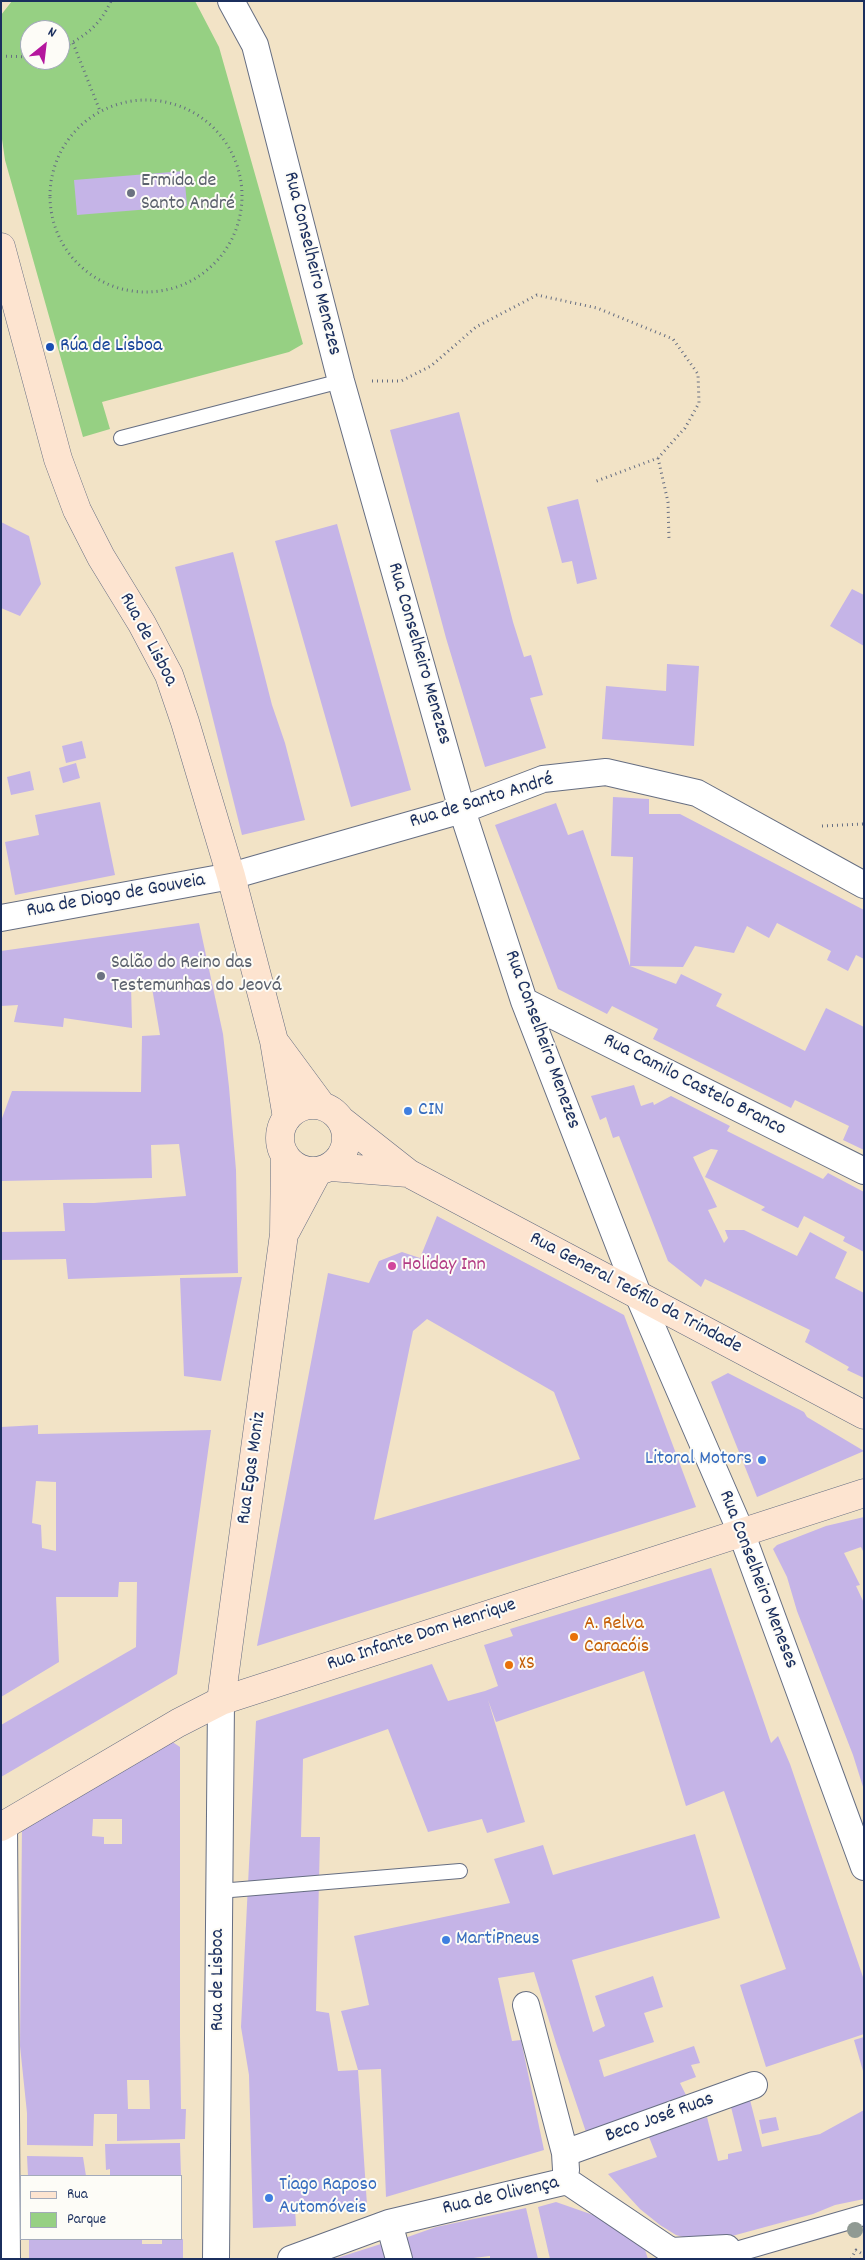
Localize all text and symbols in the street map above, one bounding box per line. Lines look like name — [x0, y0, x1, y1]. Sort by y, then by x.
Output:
north arrow — [20, 20, 70, 70]
text: N — [44, 22, 60, 43]
place label: Ermida de Santo André — [141, 170, 235, 217]
street label: Rua Conselheiro Menezes — [277, 170, 345, 358]
marker: Ermida de Santo André — [125, 187, 137, 199]
place label: Rúa de Lisboa — [60, 335, 162, 359]
marker: Rúa de Lisboa — [44, 341, 56, 353]
street label: Rua Conselheiro Menezes — [381, 560, 455, 748]
street label: Rua de Lisboa — [112, 589, 182, 691]
street label: Rua de Santo André — [407, 769, 557, 835]
street label: Rua de Diogo de Gouveia — [25, 869, 207, 925]
street label: Rua Conselheiro Menezes — [498, 947, 584, 1133]
place label: Salão do Reino das Testemunhas do Jeová — [111, 952, 282, 999]
marker: Salão do Reino das Testemunhas do Jeová — [95, 970, 107, 982]
street label: Rua Camilo Castelo Branco — [599, 1030, 789, 1142]
place label: CIN — [418, 1099, 444, 1123]
marker: CIN — [402, 1105, 414, 1117]
street label: Rua General Teófilo da Trindade — [525, 1228, 745, 1360]
place label: Holiday Inn — [402, 1254, 486, 1278]
marker: Holiday Inn — [386, 1260, 398, 1272]
street label: Rua Egas Moniz — [233, 1410, 273, 1526]
place label: Litoral Motors — [645, 1448, 752, 1472]
marker: Litoral Motors — [756, 1454, 768, 1466]
street label: Rua Conselheiro Meneses — [712, 1487, 802, 1673]
street label: Rua Infante Dom Henrique — [324, 1594, 520, 1678]
place label: A. Relva Caracóis — [584, 1613, 649, 1660]
marker: A. Relva Caracóis — [568, 1631, 580, 1643]
place label: XS — [519, 1653, 535, 1677]
marker: XS — [503, 1659, 515, 1671]
place label: MartiPneus — [456, 1928, 540, 1952]
street label: Rua de Lisboa — [207, 1929, 231, 2031]
marker: MartiPneus — [440, 1934, 452, 1946]
street label: Beco José Ruas — [602, 2088, 718, 2150]
street label: Rua de Olivença — [440, 2172, 562, 2222]
place label: Tiago Raposo Automóveis — [279, 2174, 377, 2221]
legend — [20, 2175, 182, 2240]
text: Rua — [67, 2184, 88, 2206]
marker: Tiago Raposo Automóveis — [263, 2192, 275, 2204]
text: Parque — [67, 2209, 106, 2231]

